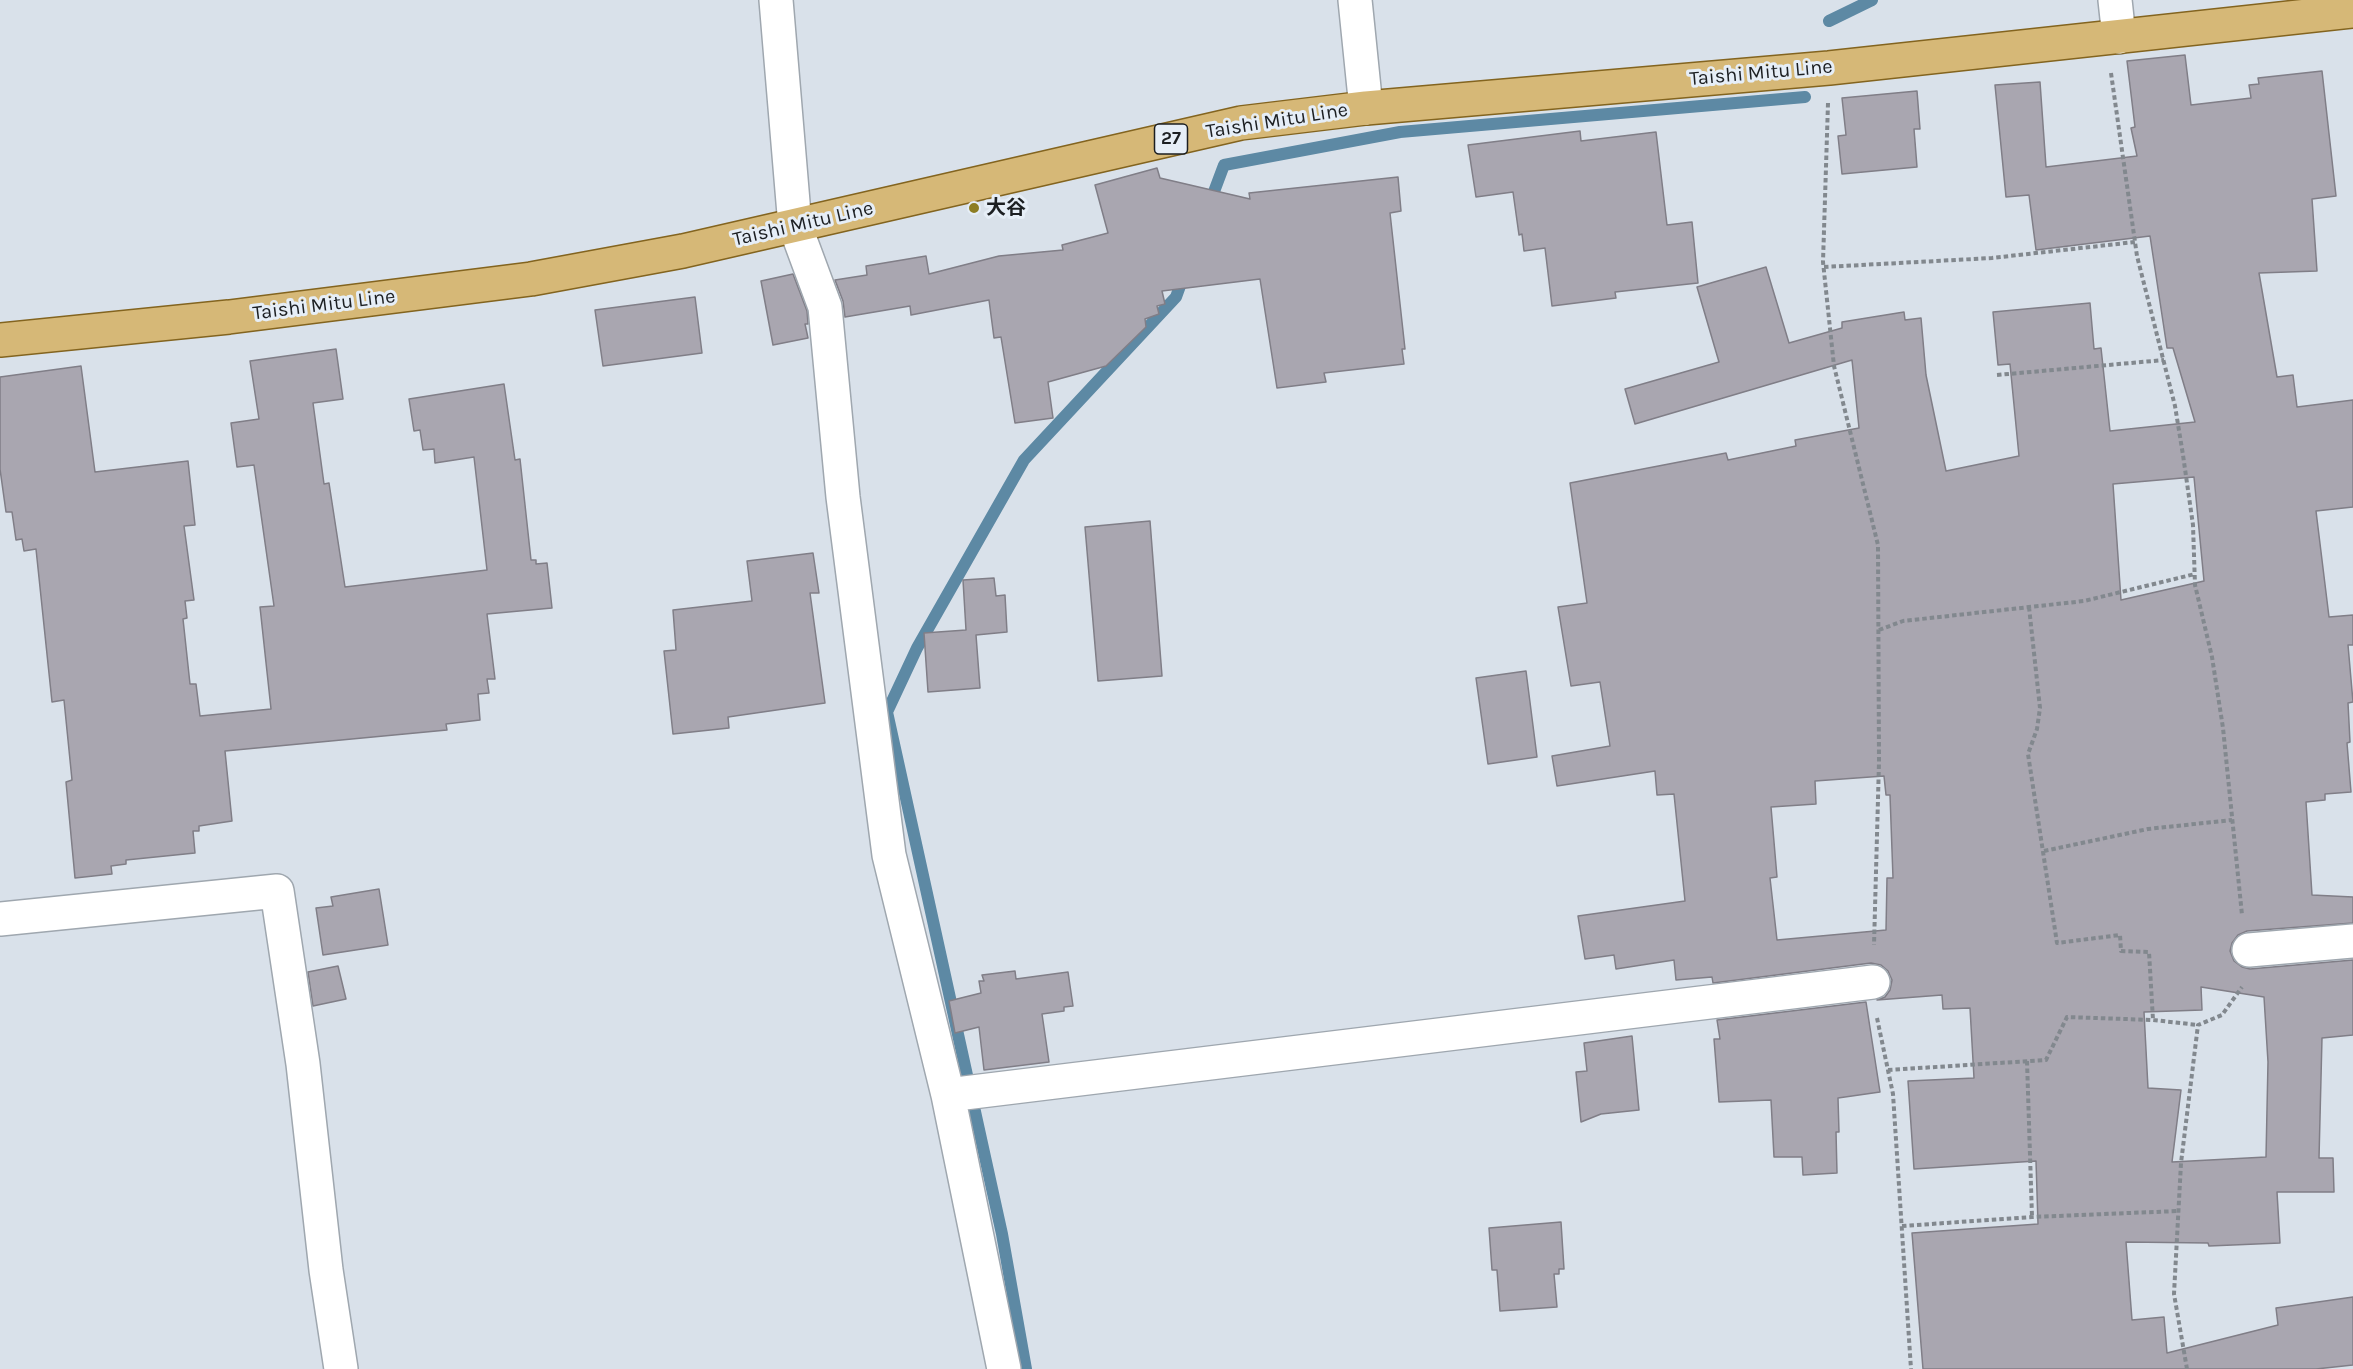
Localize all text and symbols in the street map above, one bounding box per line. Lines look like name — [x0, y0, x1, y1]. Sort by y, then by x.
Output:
street label: Taishi Mitu Line — [1688, 55, 1834, 91]
street label: Taishi Mitu Line — [1204, 98, 1350, 144]
road number: 27 — [1154, 124, 1188, 154]
street label: Taishi Mitu Line — [730, 196, 876, 252]
place label: 大谷 — [986, 196, 1026, 220]
marker: 大谷 — [967, 201, 981, 215]
street label: Taishi Mitu Line — [251, 284, 397, 326]

